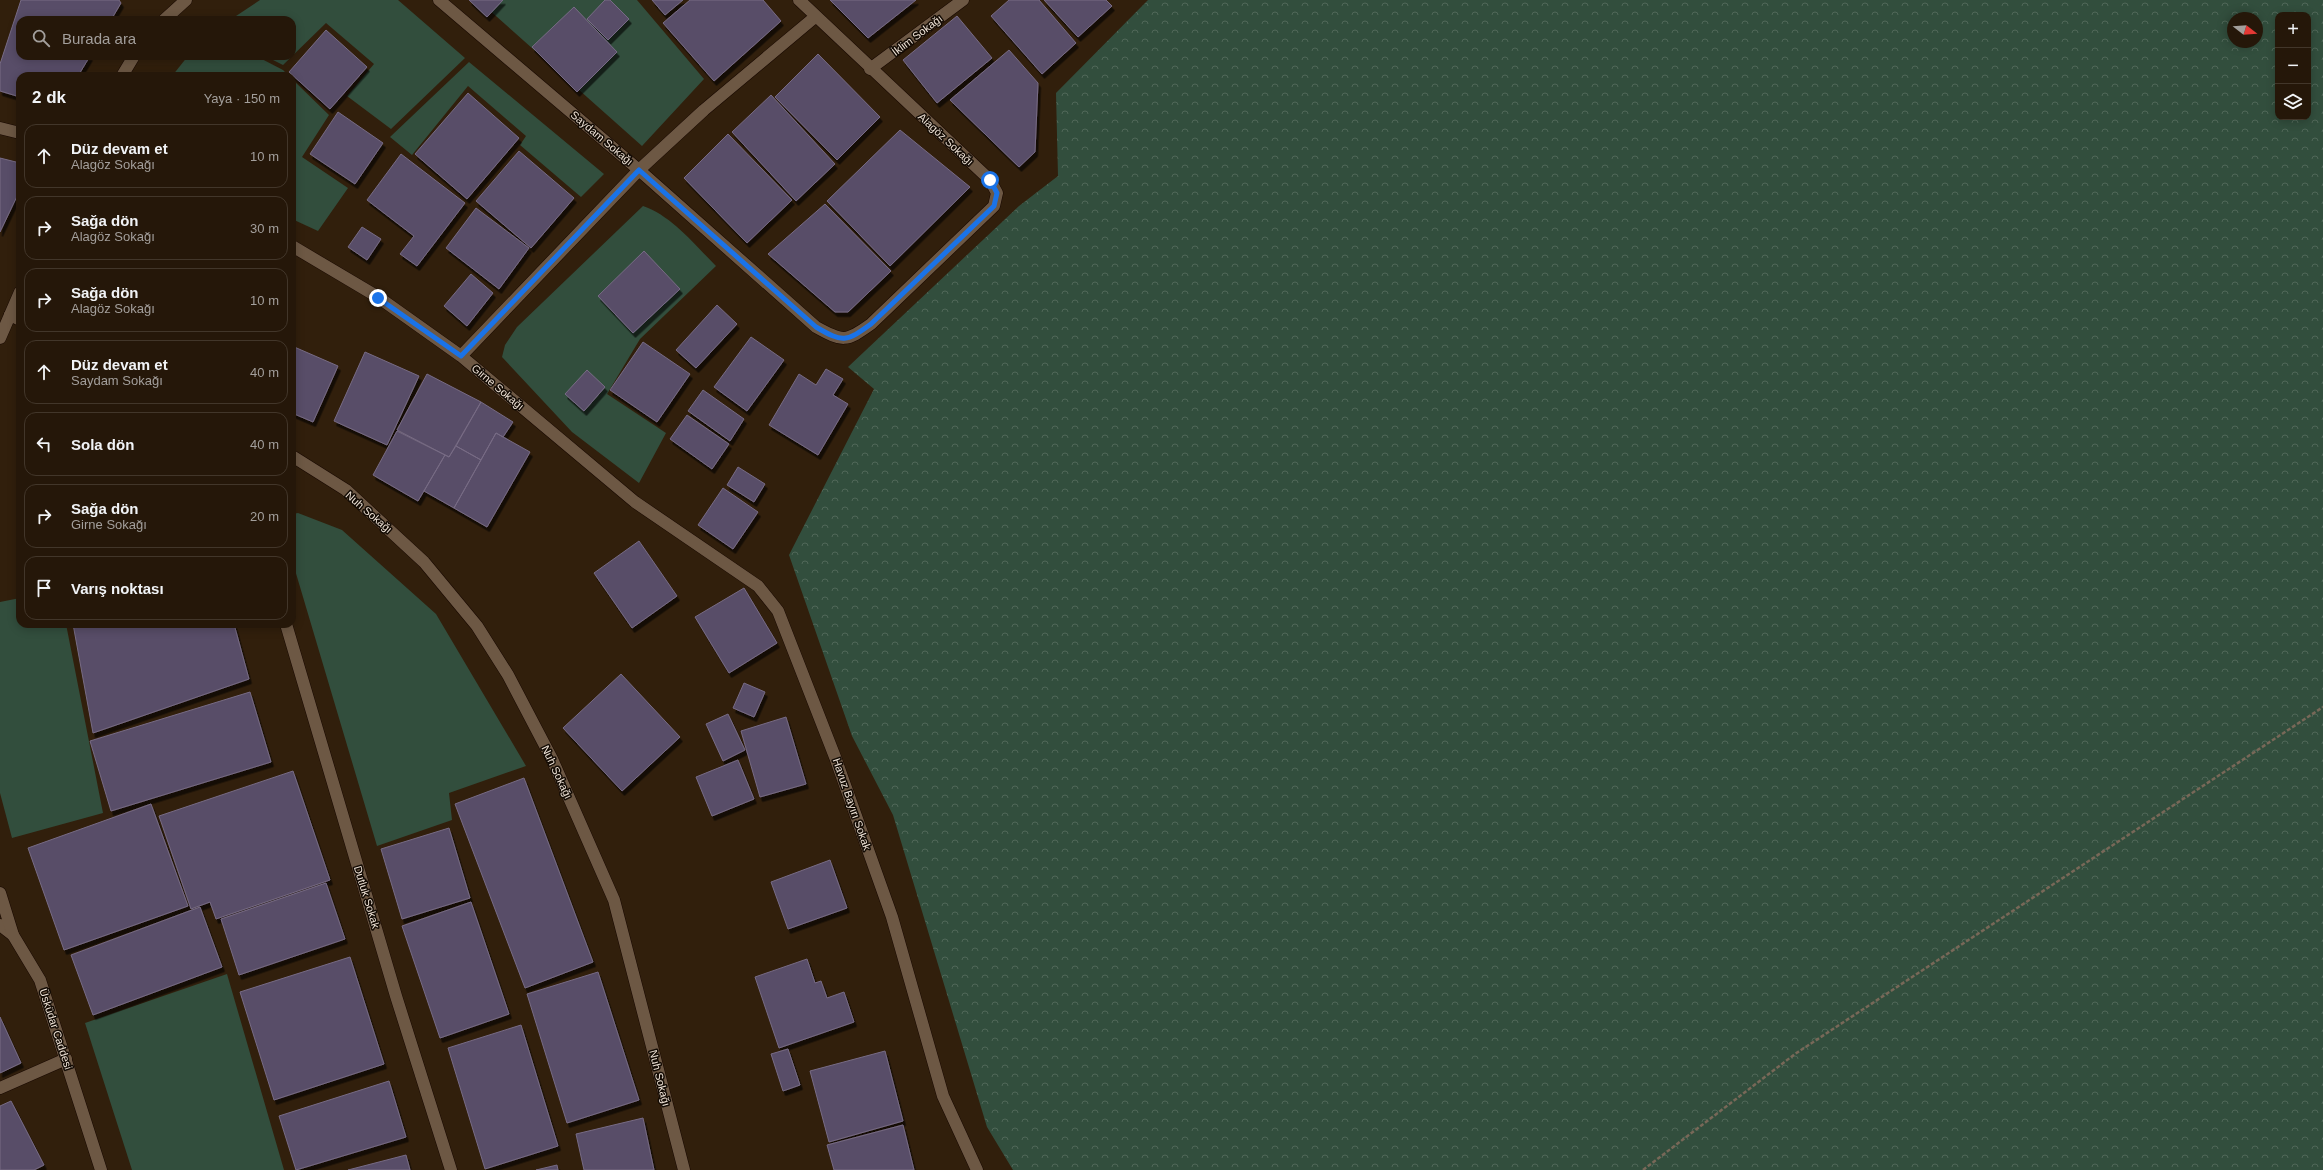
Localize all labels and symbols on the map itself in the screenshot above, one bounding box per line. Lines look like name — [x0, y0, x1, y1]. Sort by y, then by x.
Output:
street label: İklim Sokağı — [889, 12, 945, 58]
north arrow — [2227, 12, 2263, 48]
street label: Saydam Sokağı — [568, 108, 636, 168]
street label: Alagöz Sokağı — [916, 110, 976, 168]
route start — [981, 171, 999, 189]
route end — [369, 289, 387, 307]
street label: Girne Sokağı — [470, 362, 526, 412]
street label: Nuh Sokağı — [343, 489, 395, 535]
street label: Nuh Sokağı — [539, 743, 575, 801]
street label: Havuz Bayırı Sokak — [831, 756, 874, 852]
street label: Dutluk Sokak — [352, 864, 382, 930]
street label: Üsküdar Caddesi — [37, 987, 75, 1071]
street label: Nuh Sokağı — [647, 1049, 673, 1107]

